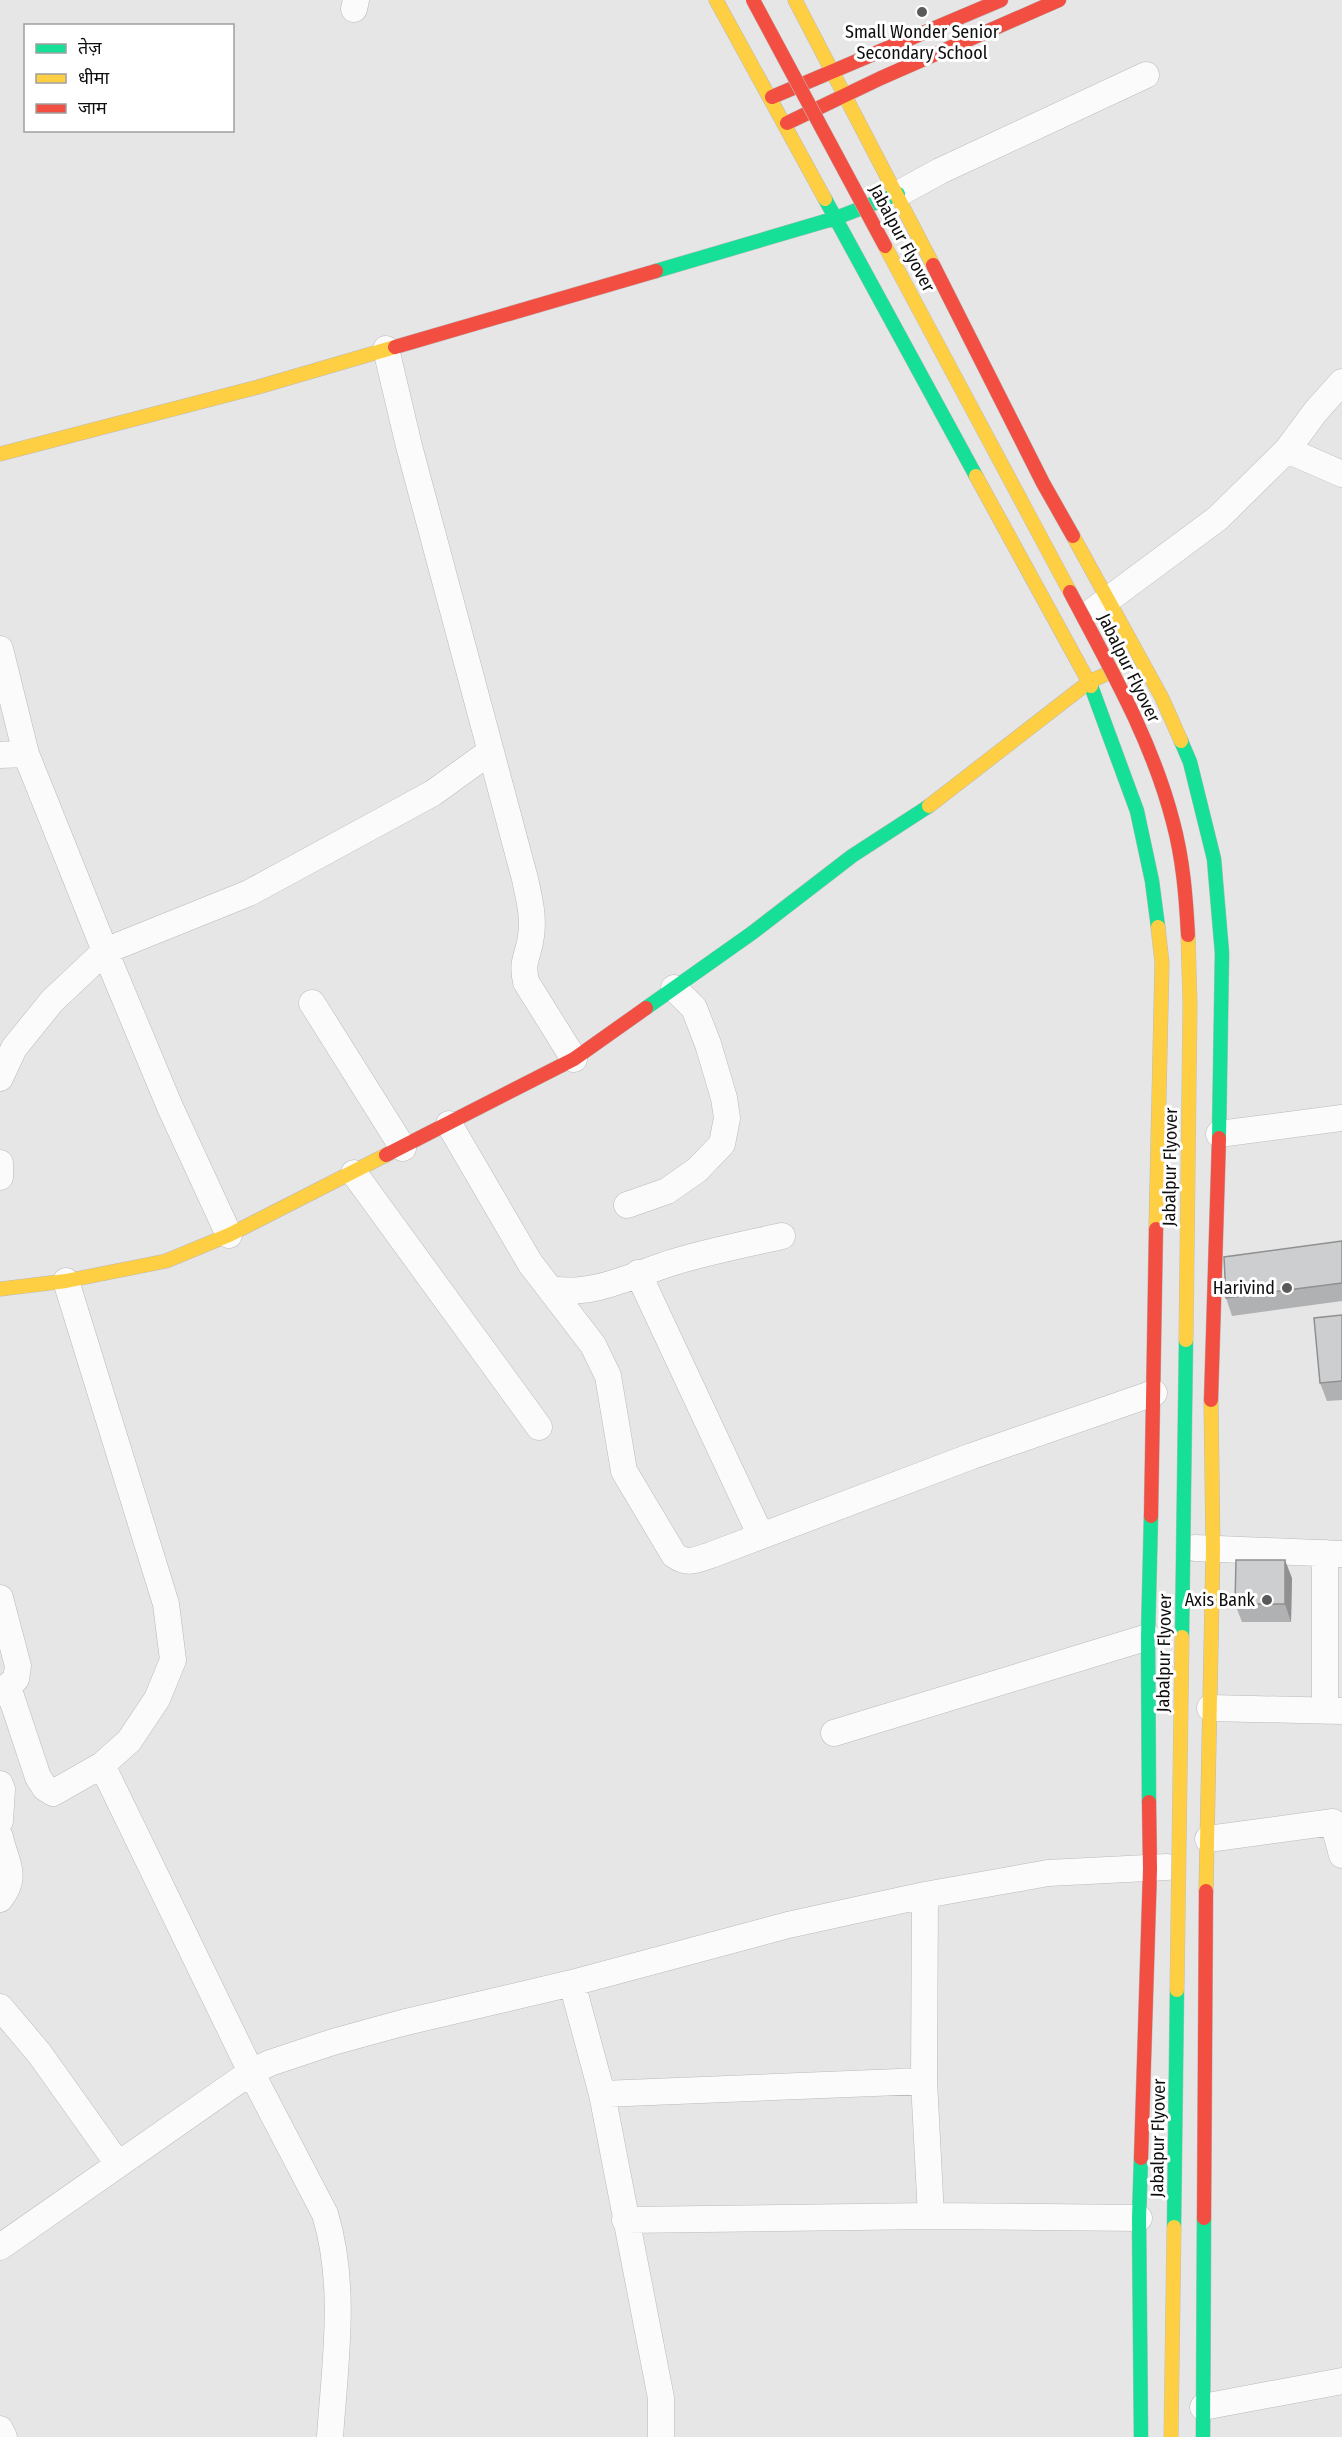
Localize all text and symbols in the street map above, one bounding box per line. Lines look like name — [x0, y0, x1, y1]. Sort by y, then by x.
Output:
marker: Small Wonder Senior Secondary School — [915, 5, 929, 19]
place label: Small Wonder Senior Secondary School — [845, 21, 1000, 64]
legend — [24, 24, 234, 132]
text: तेज़ — [78, 37, 102, 59]
text: धीमा — [78, 67, 109, 89]
text: जाम — [78, 97, 108, 119]
street label: Jabalpur Flyover — [864, 180, 940, 296]
street label: Jabalpur Flyover — [1093, 610, 1165, 727]
street label: Jabalpur Flyover — [1158, 1107, 1182, 1227]
place label: Harivind — [1213, 1277, 1275, 1299]
marker: Harivind — [1280, 1281, 1294, 1295]
place label: Axis Bank — [1185, 1589, 1256, 1611]
street label: Jabalpur Flyover — [1152, 1593, 1176, 1713]
marker: Axis Bank — [1260, 1593, 1274, 1607]
street label: Jabalpur Flyover — [1146, 2078, 1170, 2198]

